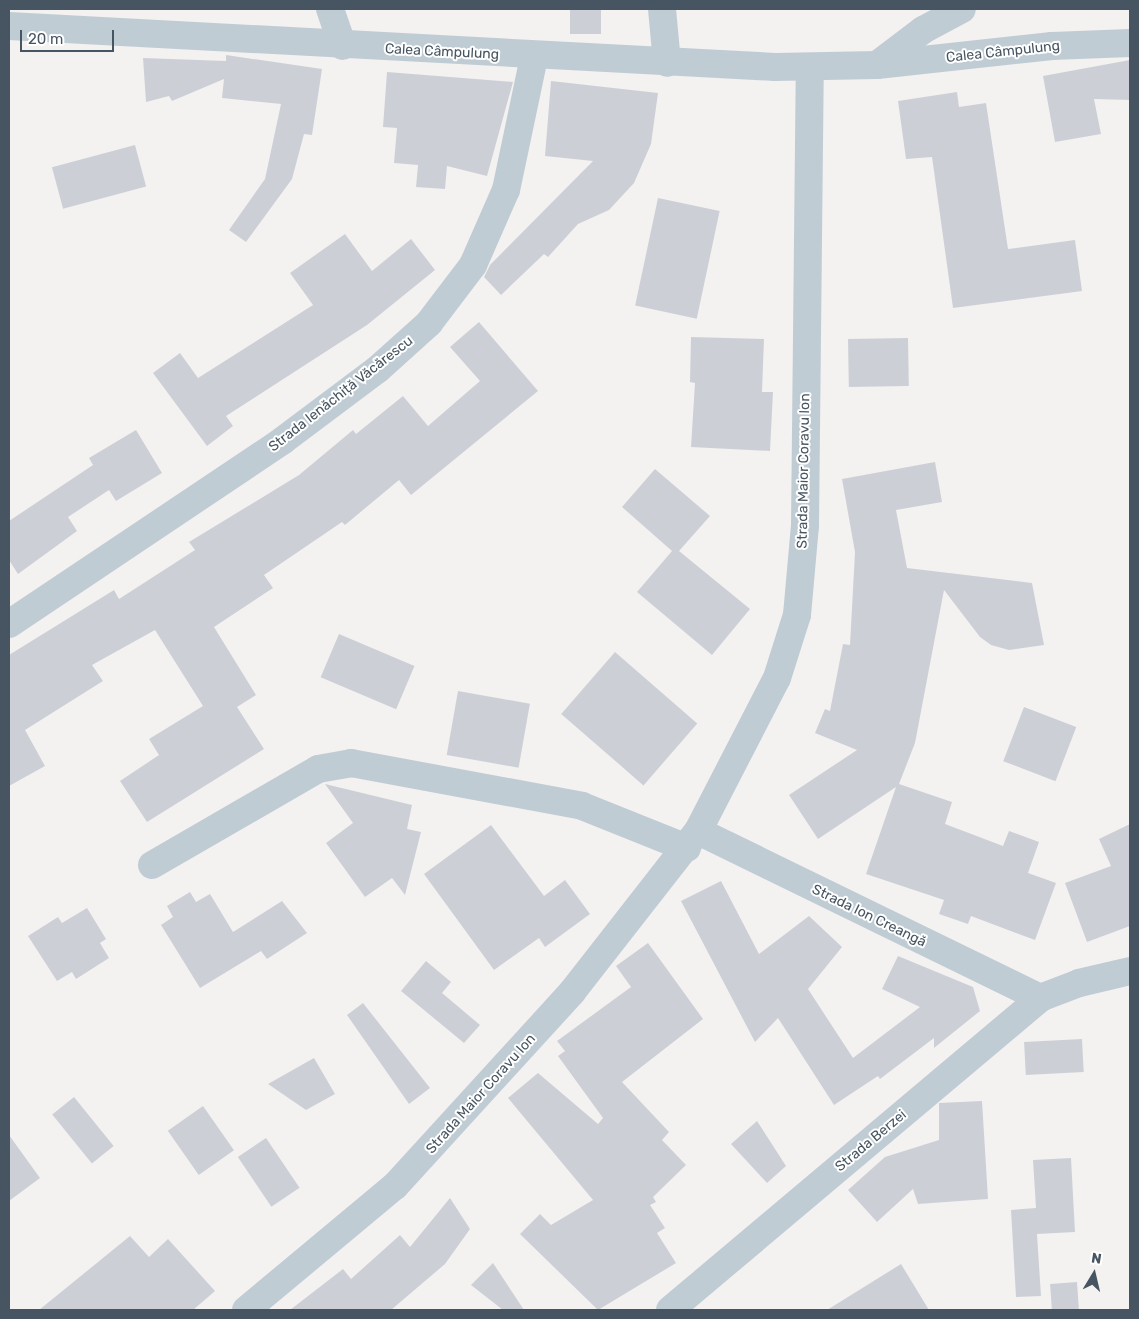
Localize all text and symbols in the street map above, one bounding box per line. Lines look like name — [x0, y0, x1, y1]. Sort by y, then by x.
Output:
scale bar — [22, 20, 116, 52]
text: 20 m — [28, 30, 63, 48]
street label: Calea Câmpulung — [945, 38, 1061, 66]
street label: Calea Câmpulung — [384, 41, 500, 63]
street label: Strada Ienăchiță Văcărescu — [265, 332, 417, 456]
street label: Strada Maior Coravu Ion — [794, 393, 814, 549]
street label: Strada Ion Creangă — [809, 881, 929, 951]
street label: Strada Maior Coravu Ion — [423, 1031, 539, 1157]
street label: Strada Berzei — [832, 1106, 910, 1176]
north arrow — [1069, 1249, 1119, 1299]
text: N — [1090, 1250, 1103, 1268]

